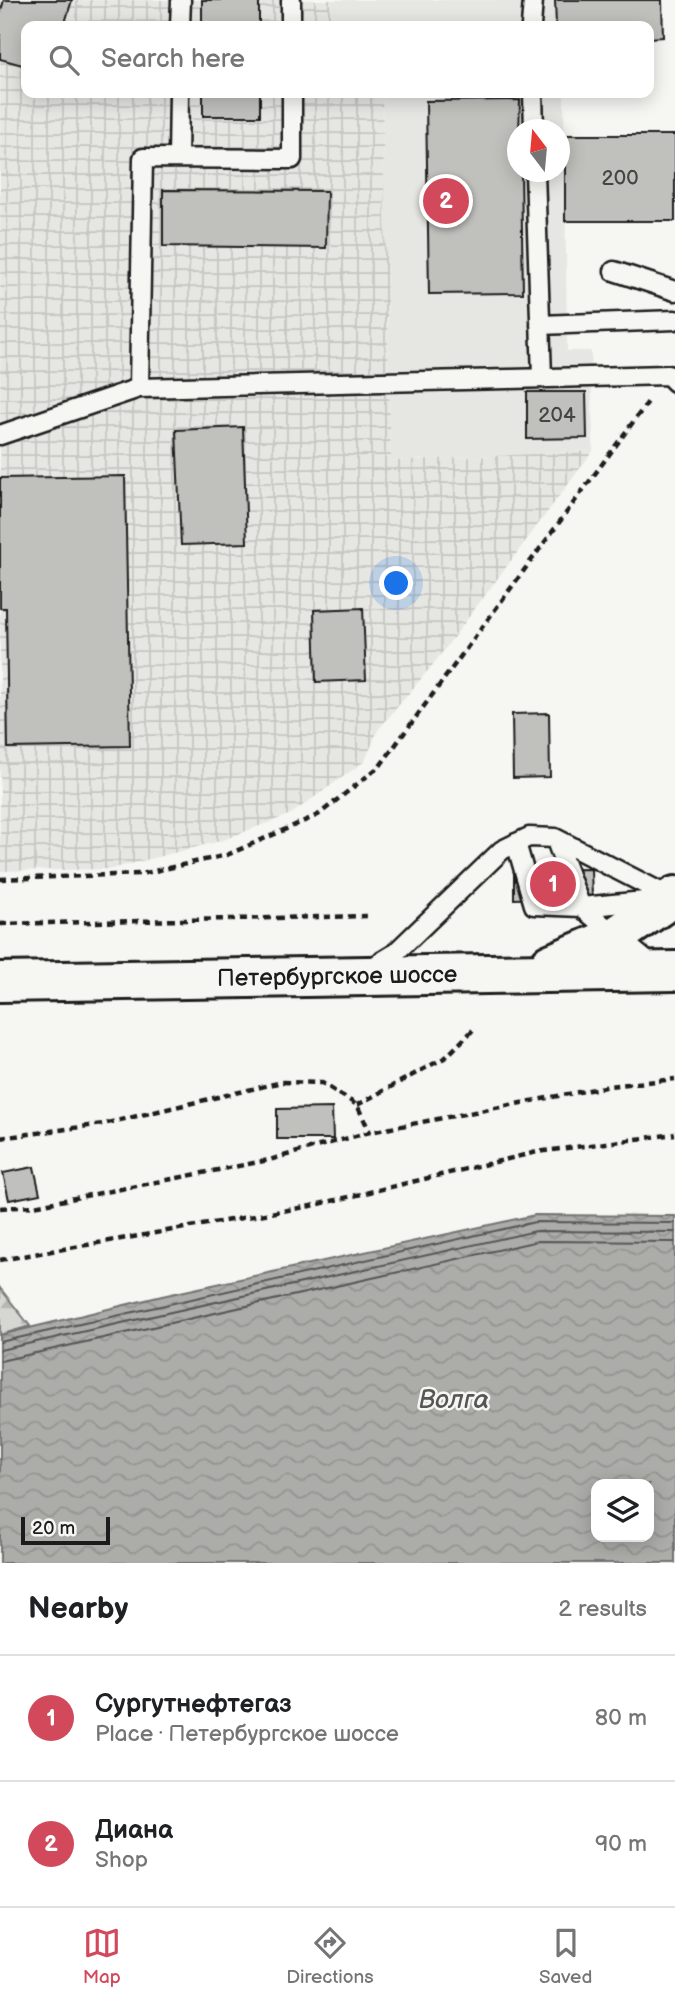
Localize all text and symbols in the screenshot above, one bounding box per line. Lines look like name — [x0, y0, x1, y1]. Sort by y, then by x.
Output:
search box — [21, 21, 654, 98]
icon: search — [45, 41, 83, 79]
text: Search here — [101, 44, 245, 75]
north arrow — [507, 119, 570, 182]
house number: 200 — [601, 166, 639, 191]
pin: 2 — [423, 175, 469, 227]
house number: 204 — [538, 403, 576, 428]
your location — [379, 566, 413, 600]
pin: 1 — [530, 858, 576, 910]
street label: Петербургское шоссе — [217, 960, 457, 993]
water label: Волга — [419, 1385, 489, 1416]
map controls — [591, 1479, 654, 1542]
button: layers — [591, 1479, 654, 1542]
scale bar — [21, 1514, 110, 1546]
text: 20 m — [32, 1517, 75, 1540]
text: Nearby — [28, 1591, 128, 1627]
text: 2 results — [558, 1595, 647, 1623]
text: Сургутнефтегаз — [95, 1689, 292, 1720]
text: 1 — [46, 1704, 56, 1732]
text: 80 m — [595, 1704, 647, 1732]
text: Place · Петербургское шоссе — [95, 1720, 399, 1748]
text: Диана — [95, 1815, 173, 1846]
text: 2 — [44, 1830, 58, 1858]
text: 90 m — [595, 1830, 647, 1858]
text: Shop — [95, 1846, 148, 1874]
tab: Map — [83, 1924, 121, 1989]
tab: Directions — [286, 1924, 374, 1989]
tab: Saved — [539, 1924, 592, 1989]

